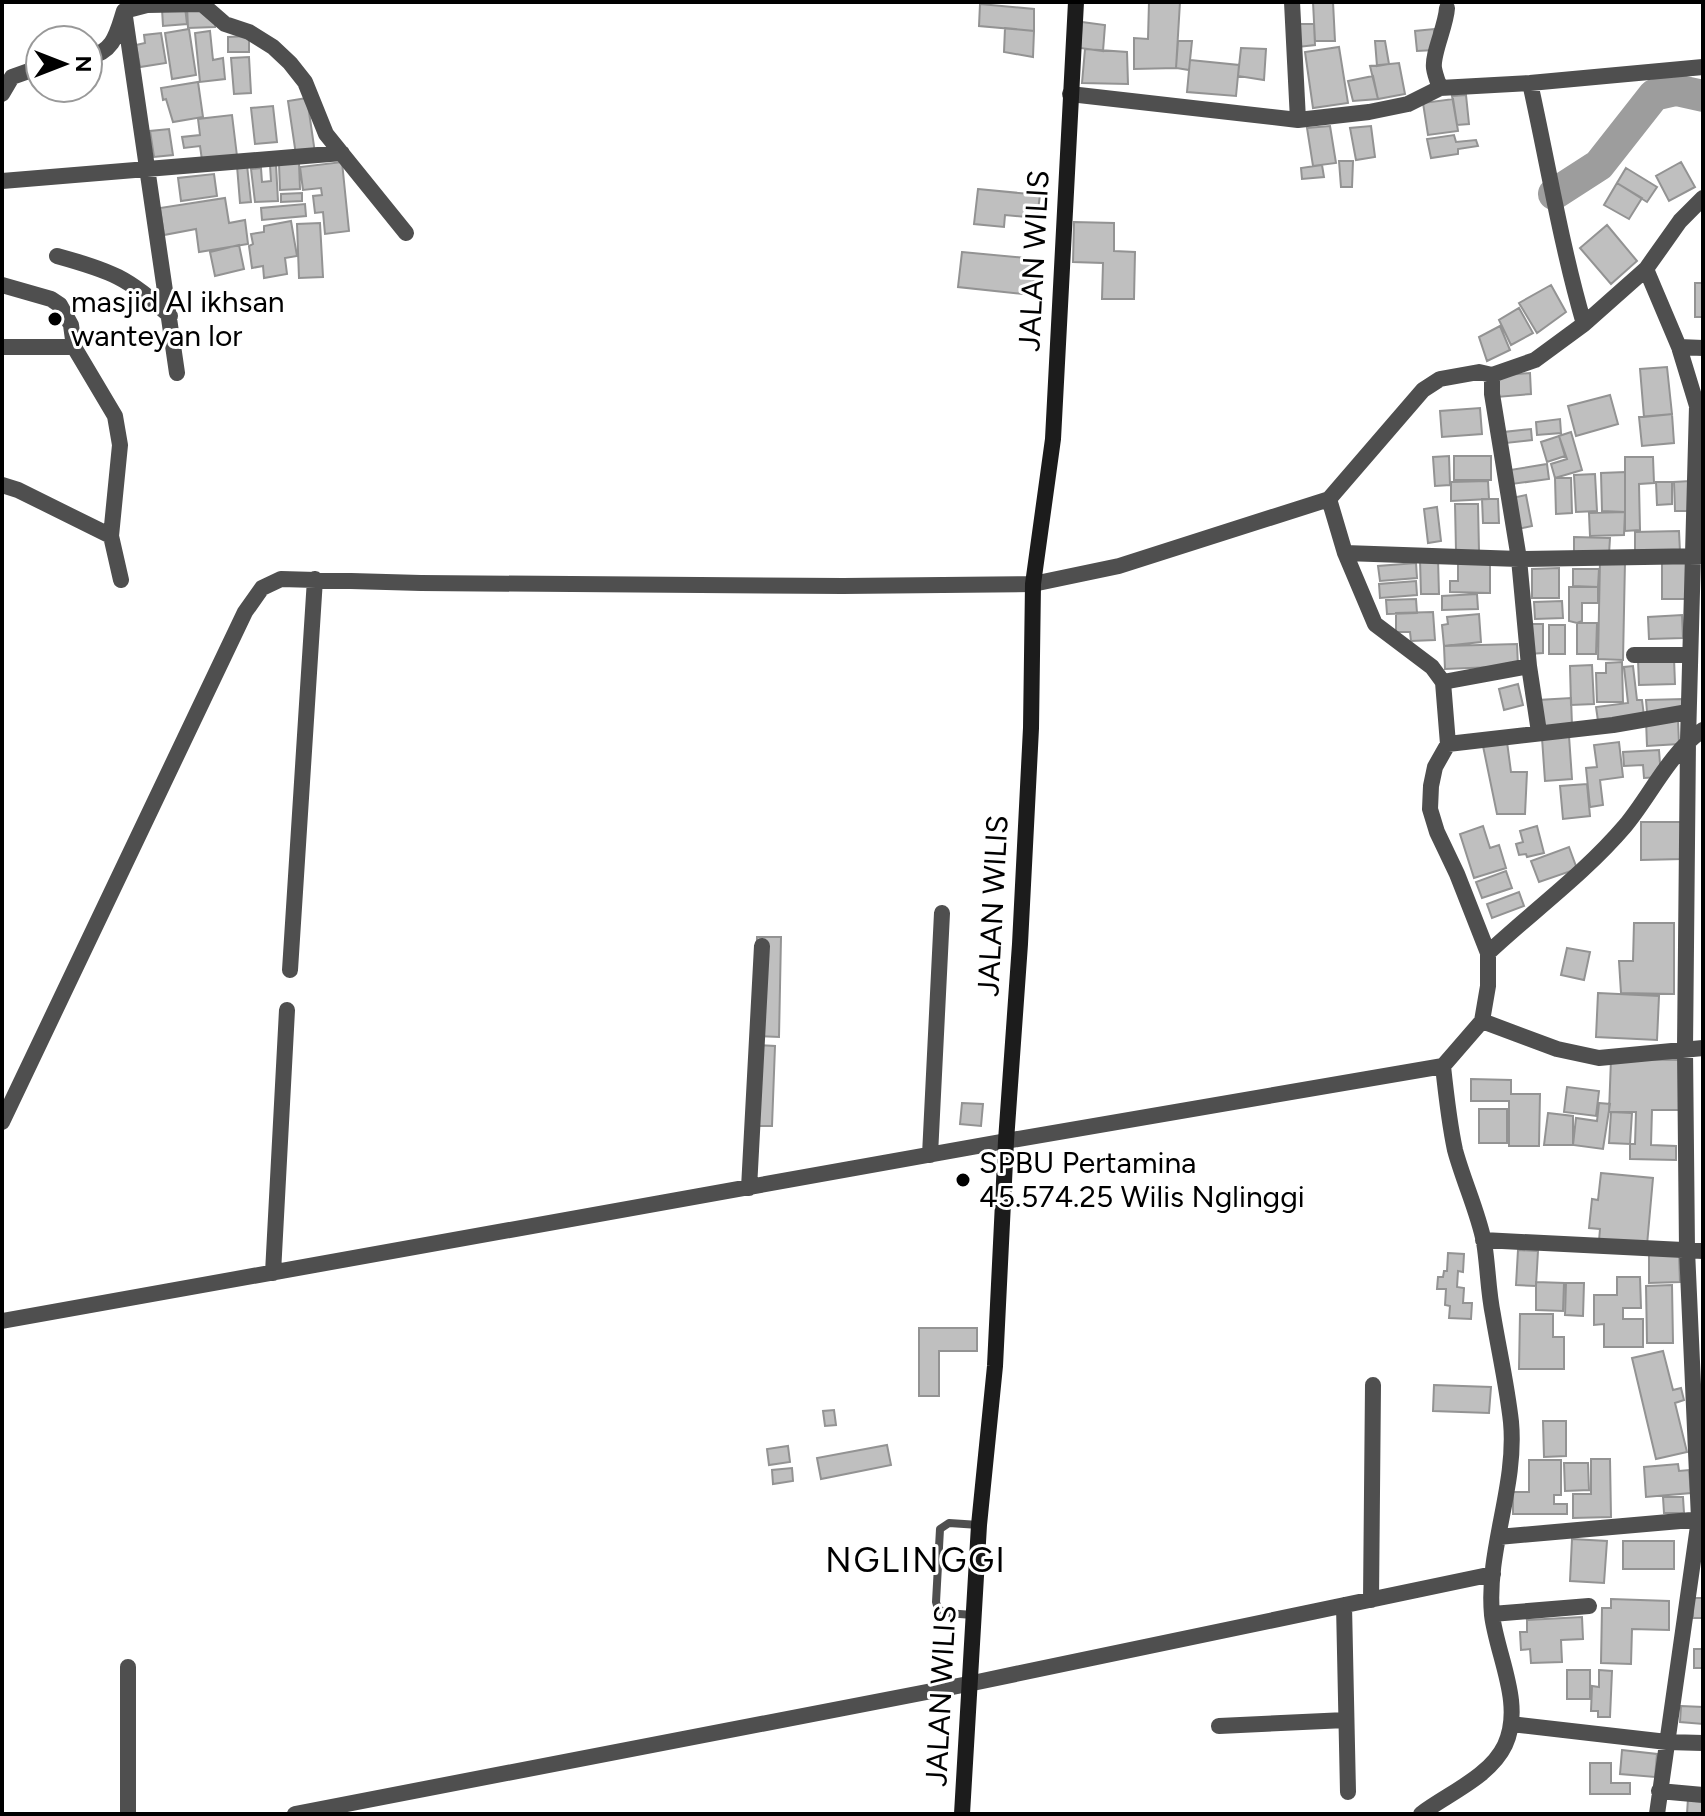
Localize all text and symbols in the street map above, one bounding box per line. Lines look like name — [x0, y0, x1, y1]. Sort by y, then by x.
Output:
north arrow — [24, 24, 104, 104]
text: N — [70, 55, 97, 73]
street label: JALAN WILIS — [1010, 169, 1057, 353]
place label: masjid Al ikhsan wanteyan lor — [71, 283, 284, 354]
marker: masjid Al ikhsan wanteyan lor — [46, 310, 64, 328]
street label: JALAN WILIS — [969, 814, 1016, 998]
place label: SPBU Pertamina 45.574.25 Wilis Nglinggi — [979, 1144, 1305, 1215]
marker: SPBU Pertamina 45.574.25 Wilis Nglinggi — [954, 1171, 972, 1189]
district label: NGLINGGI — [825, 1540, 1007, 1581]
street label: JALAN WILIS — [917, 1604, 964, 1788]

